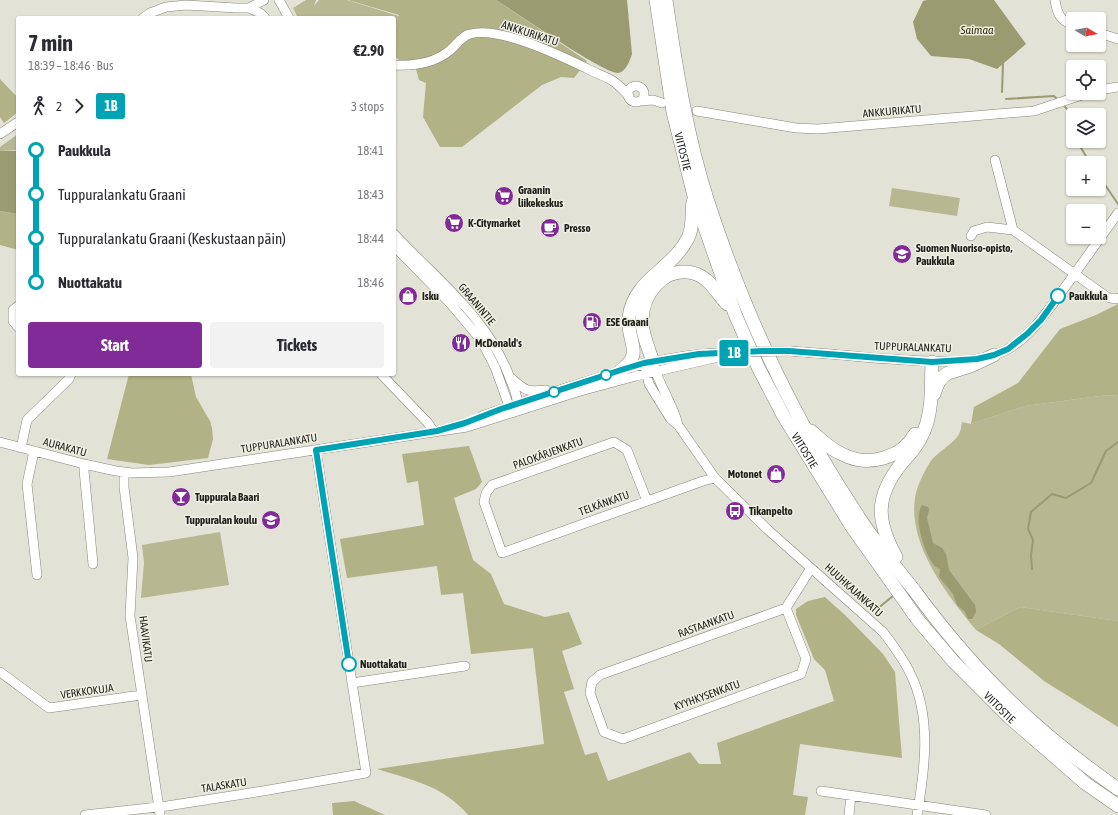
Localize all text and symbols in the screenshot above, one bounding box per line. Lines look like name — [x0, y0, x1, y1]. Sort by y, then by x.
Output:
north arrow — [1066, 12, 1106, 52]
map controls — [1066, 12, 1106, 244]
street label: ANKKURIKATU — [500, 18, 560, 48]
water label: Saimaa — [959, 23, 994, 37]
text: 7 min — [28, 30, 73, 56]
text: €2.90 — [353, 42, 384, 59]
text: 18:39 – 18:46 · Bus — [28, 58, 114, 73]
button: locate — [1066, 60, 1106, 100]
icon: walk — [28, 95, 50, 117]
icon: forward — [68, 95, 90, 117]
text: 1B — [104, 98, 117, 114]
text: 2 — [56, 99, 62, 114]
text: 3 stops — [351, 99, 384, 114]
street label: ANKKURIKATU — [862, 102, 922, 120]
button: layers — [1066, 108, 1106, 148]
street label: VIITOSTIE — [672, 131, 694, 172]
text: Paukkula — [58, 142, 111, 159]
text: 18:41 — [357, 143, 384, 158]
button: + — [1066, 156, 1106, 196]
place label: Graanin liikekeskus — [518, 184, 563, 209]
supermarket icon: Graanin liikekeskus — [493, 185, 515, 207]
text: Tuppuralankatu Graani — [58, 186, 186, 203]
text: 18:43 — [357, 187, 384, 202]
button: − — [1066, 204, 1106, 244]
supermarket icon: K-Citymarket — [443, 212, 465, 234]
place label: K-Citymarket — [468, 217, 521, 229]
cafe icon: Presso — [539, 217, 561, 239]
place label: Presso — [564, 222, 591, 234]
text: Tuppuralankatu Graani (Keskustaan päin) — [58, 230, 286, 247]
text: 18:44 — [357, 231, 384, 246]
place label: Suomen Nuoriso-opisto, Paukkula — [916, 242, 1012, 267]
school or university icon: Suomen Nuoriso-opisto, Paukkula — [891, 243, 913, 265]
text: Nuottakatu — [58, 274, 122, 291]
text: 18:46 — [357, 275, 384, 290]
street label: GRAANINTIE — [456, 281, 498, 327]
shop icon: Isku — [397, 285, 419, 307]
marker: Paukkula — [1050, 288, 1066, 304]
place label: Isku — [422, 290, 439, 302]
place label: Paukkula — [1069, 290, 1108, 302]
fuel station icon: ESE Graani — [581, 311, 603, 333]
place label: ESE Graani — [606, 316, 649, 328]
button: Start — [28, 322, 202, 368]
button: Tickets — [210, 322, 384, 368]
restaurant icon: McDonald's — [450, 332, 472, 354]
place label: McDonald's — [475, 337, 522, 349]
line badge: 1B — [716, 340, 752, 366]
street label: TUPPURALANKATU — [874, 340, 952, 354]
text: 1B — [727, 345, 741, 361]
unlabelled marker — [600, 369, 612, 381]
unlabelled marker — [548, 386, 560, 398]
street label: VIITOSTIE — [789, 430, 820, 470]
street label: TUPPURALANKATU — [240, 431, 318, 455]
street label: AURAKATU — [42, 435, 88, 459]
street label: PALOKÄRJENKATU — [511, 435, 585, 471]
shop icon: Motonet — [765, 463, 787, 485]
place label: Motonet — [728, 468, 763, 480]
bar icon: Tuppurala Baari — [170, 486, 192, 508]
street label: TELKÄNKATU — [577, 488, 631, 518]
place label: Tuppurala Baari — [195, 491, 260, 503]
bus stop icon: Tikanpelto — [724, 500, 746, 522]
place label: Tikanpelto — [749, 505, 793, 517]
school or university icon: Tuppuralan koulu — [260, 509, 282, 531]
place label: Tuppuralan koulu — [185, 514, 257, 526]
street label: HUUHKAJANKATU — [823, 561, 885, 619]
street label: RASTAANKATU — [676, 608, 736, 640]
street label: HAAVIKATU — [137, 615, 155, 663]
marker: Nuottakatu — [341, 656, 357, 672]
place label: Nuottakatu — [360, 658, 407, 670]
street label: KYYHKYSENKATU — [672, 678, 742, 712]
street label: VERKKOKUJA — [60, 681, 115, 701]
street label: VIITOSTIE — [982, 690, 1018, 726]
street label: TALASKATU — [200, 775, 248, 795]

